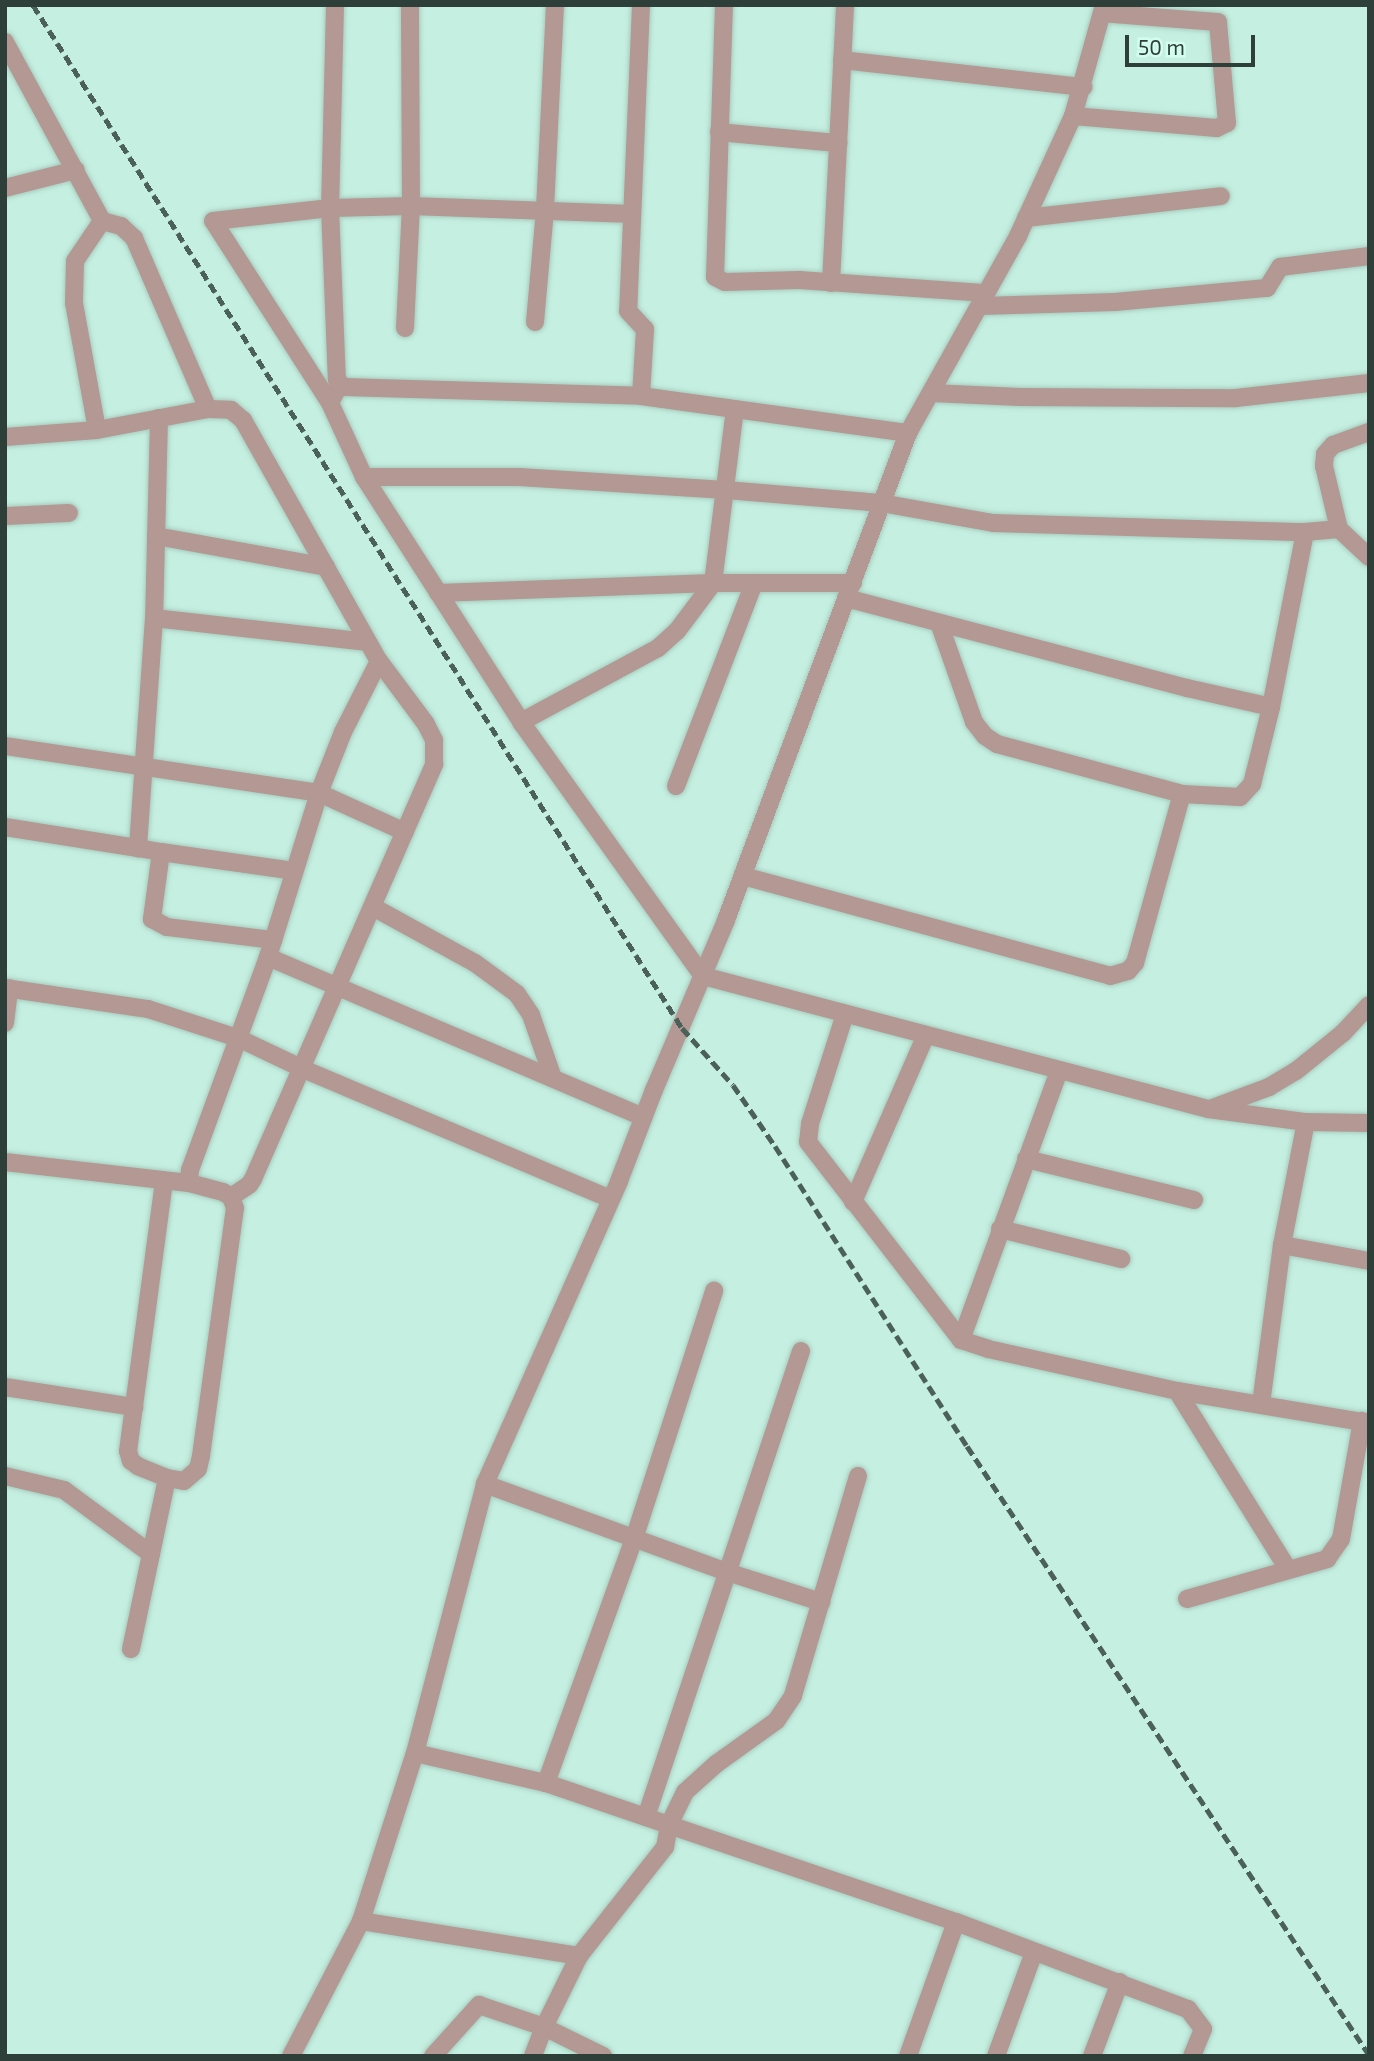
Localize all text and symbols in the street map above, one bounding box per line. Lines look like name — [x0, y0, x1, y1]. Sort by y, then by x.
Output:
scale bar — [1129, 21, 1258, 65]
text: 50 m — [1138, 34, 1185, 59]

